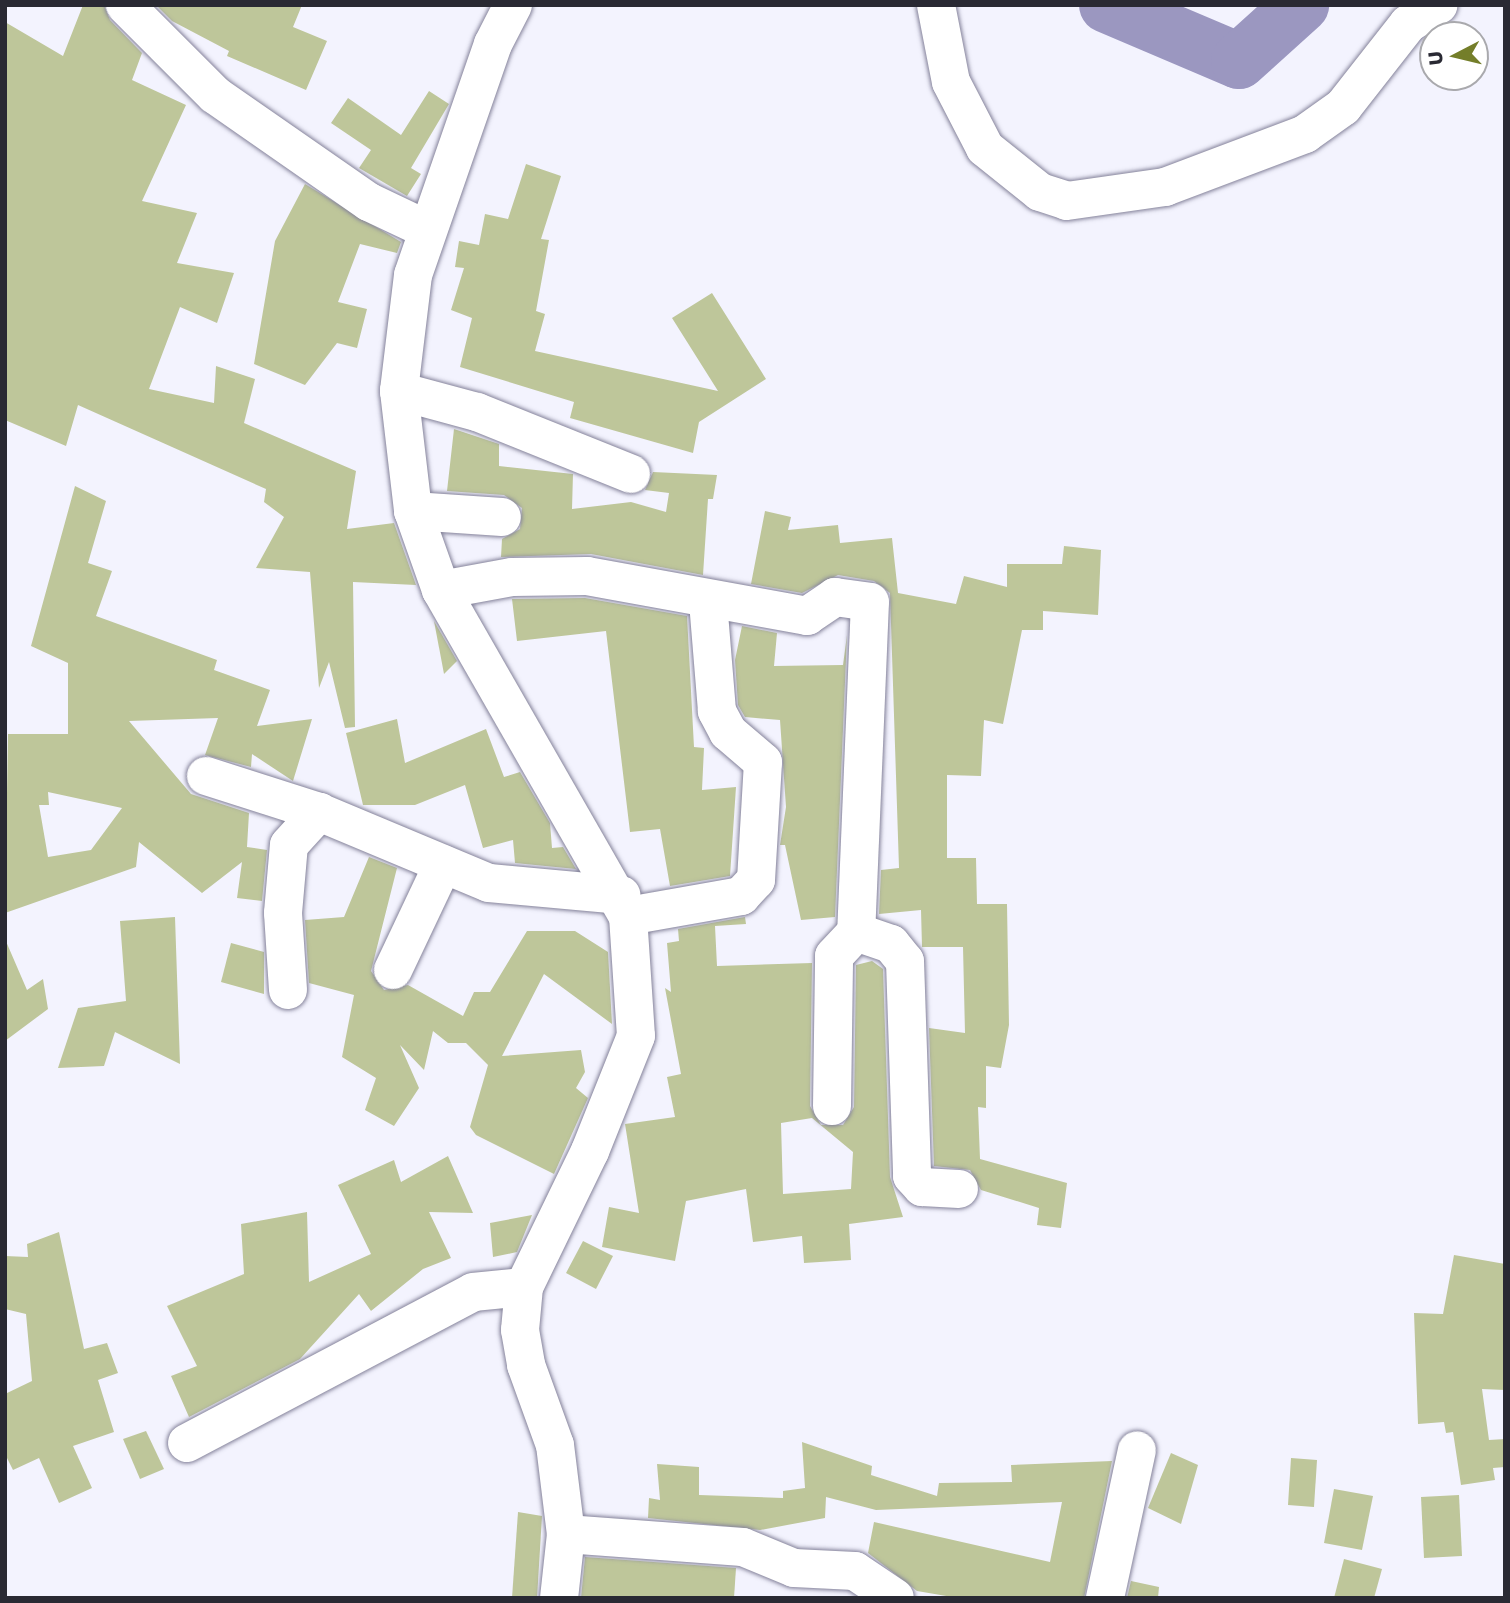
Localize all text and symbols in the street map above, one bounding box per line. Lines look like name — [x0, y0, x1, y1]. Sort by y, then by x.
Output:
north arrow — [1419, 21, 1489, 91]
text: U — [1422, 50, 1447, 67]

